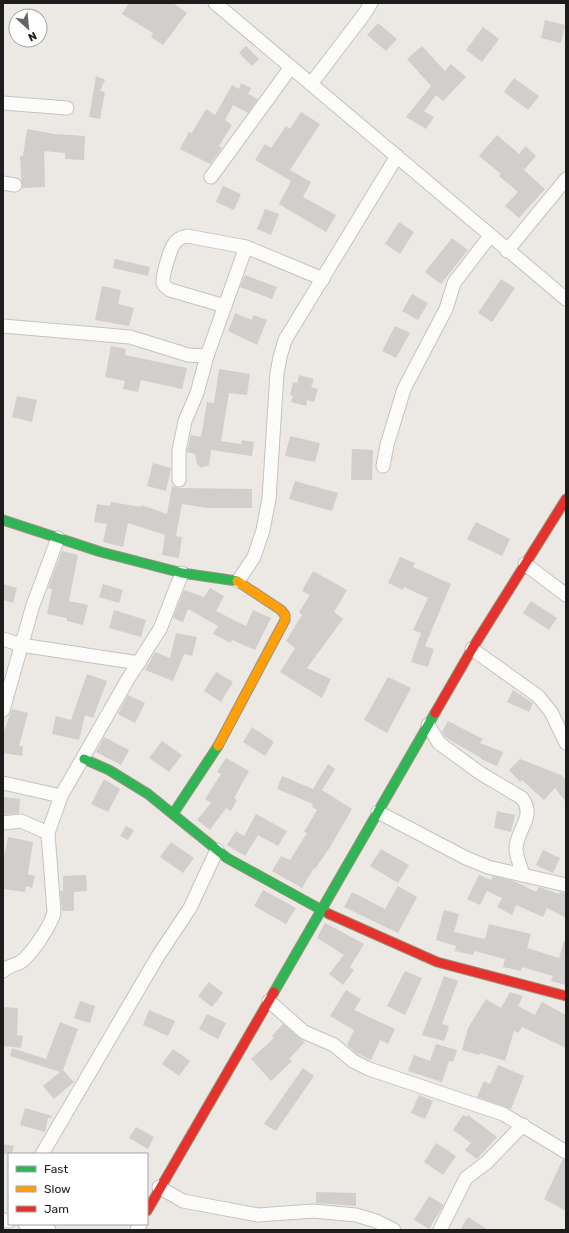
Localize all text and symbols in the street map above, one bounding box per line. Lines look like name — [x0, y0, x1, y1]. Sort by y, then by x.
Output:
north arrow — [8, 8, 48, 48]
text: N — [26, 29, 39, 44]
legend — [8, 1153, 148, 1225]
text: Fast — [44, 1162, 68, 1176]
text: Slow — [44, 1182, 71, 1196]
text: Jam — [44, 1202, 69, 1216]

